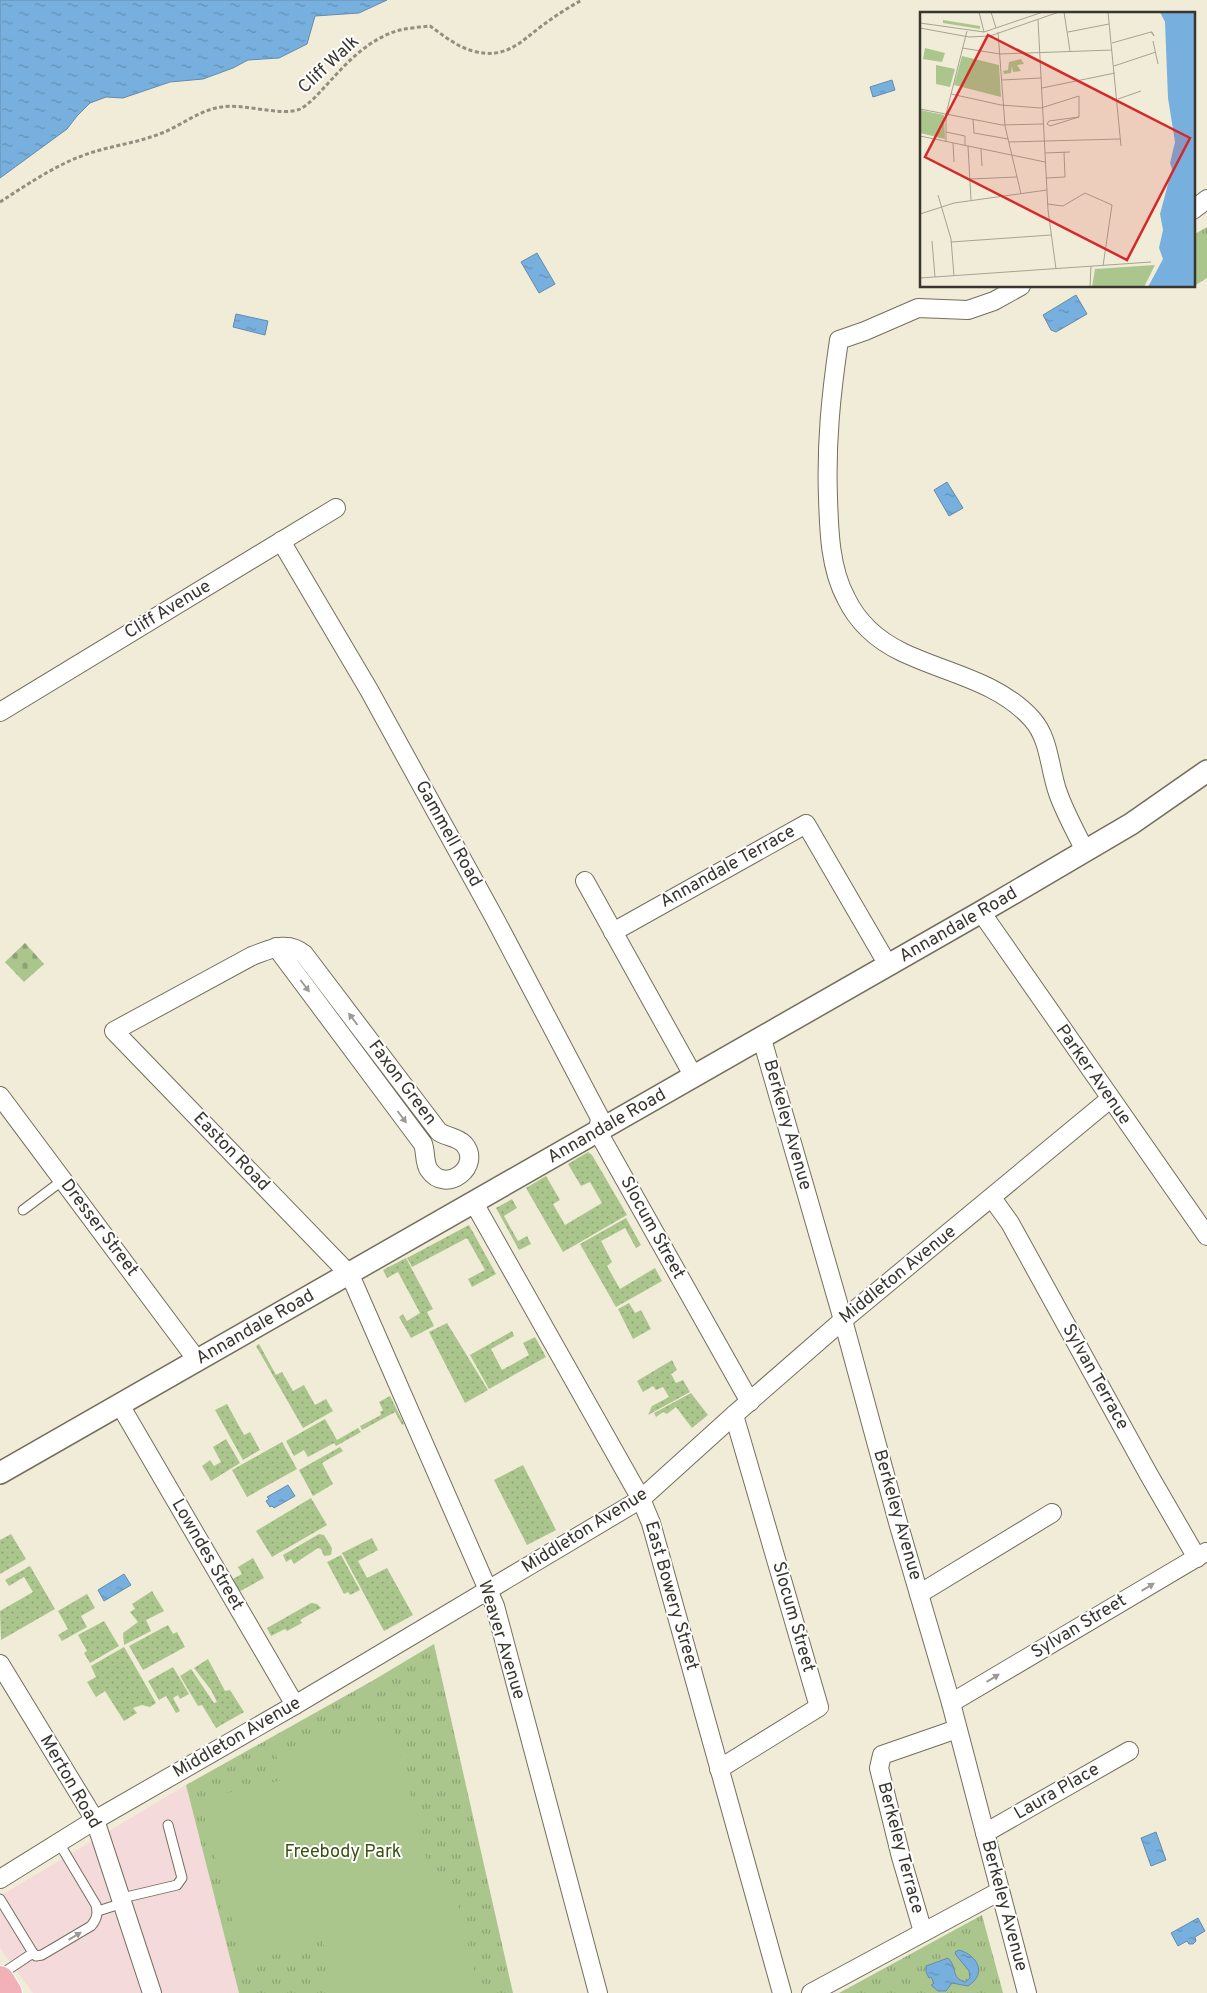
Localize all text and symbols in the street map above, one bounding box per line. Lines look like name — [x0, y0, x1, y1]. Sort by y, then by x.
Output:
inset map — [920, 12, 1194, 288]
street label: Cliff Walk — [294, 31, 364, 99]
street label: Cliff Avenue — [121, 575, 215, 645]
street label: Gammell Road — [409, 777, 487, 891]
street label: Annandale Terrace — [656, 820, 800, 914]
street label: Annandale Road — [895, 882, 1022, 968]
one-way arrow — [300, 979, 311, 992]
one-way arrow — [348, 1012, 358, 1026]
street label: Parker Avenue — [1050, 1020, 1136, 1130]
street label: Faxon Green — [363, 1036, 441, 1130]
street label: Berkeley Avenue — [757, 1057, 817, 1193]
street label: Annandale Road — [543, 1083, 670, 1169]
street label: Easton Road — [188, 1108, 274, 1196]
one-way arrow — [397, 1110, 407, 1123]
street label: Slocum Street — [614, 1173, 690, 1283]
street label: Dresser Street — [55, 1175, 143, 1281]
street label: Middleton Avenue — [835, 1221, 961, 1329]
street label: Annandale Road — [192, 1284, 319, 1370]
street label: Sylvan Terrace — [1056, 1320, 1134, 1434]
street label: Berkeley Avenue — [867, 1447, 927, 1583]
street label: Middleton Avenue — [518, 1483, 652, 1579]
street label: Lowndes Street — [166, 1495, 248, 1615]
street label: East Bowery Street — [639, 1519, 703, 1673]
street label: Slocum Street — [766, 1559, 820, 1675]
street label: Weaver Avenue — [472, 1578, 530, 1702]
one-way arrow — [1141, 1582, 1154, 1591]
street label: Sylvan Street — [1027, 1590, 1131, 1664]
one-way arrow — [986, 1674, 999, 1683]
street label: Middleton Avenue — [169, 1692, 305, 1784]
street label: Merton Road — [34, 1731, 106, 1833]
street label: Laura Place — [1010, 1758, 1104, 1826]
street label: Berkeley Terrace — [871, 1780, 929, 1916]
street label: Berkeley Avenue — [975, 1838, 1033, 1974]
park label: Freebody Park — [285, 1841, 401, 1864]
one-way arrow — [68, 1931, 81, 1940]

